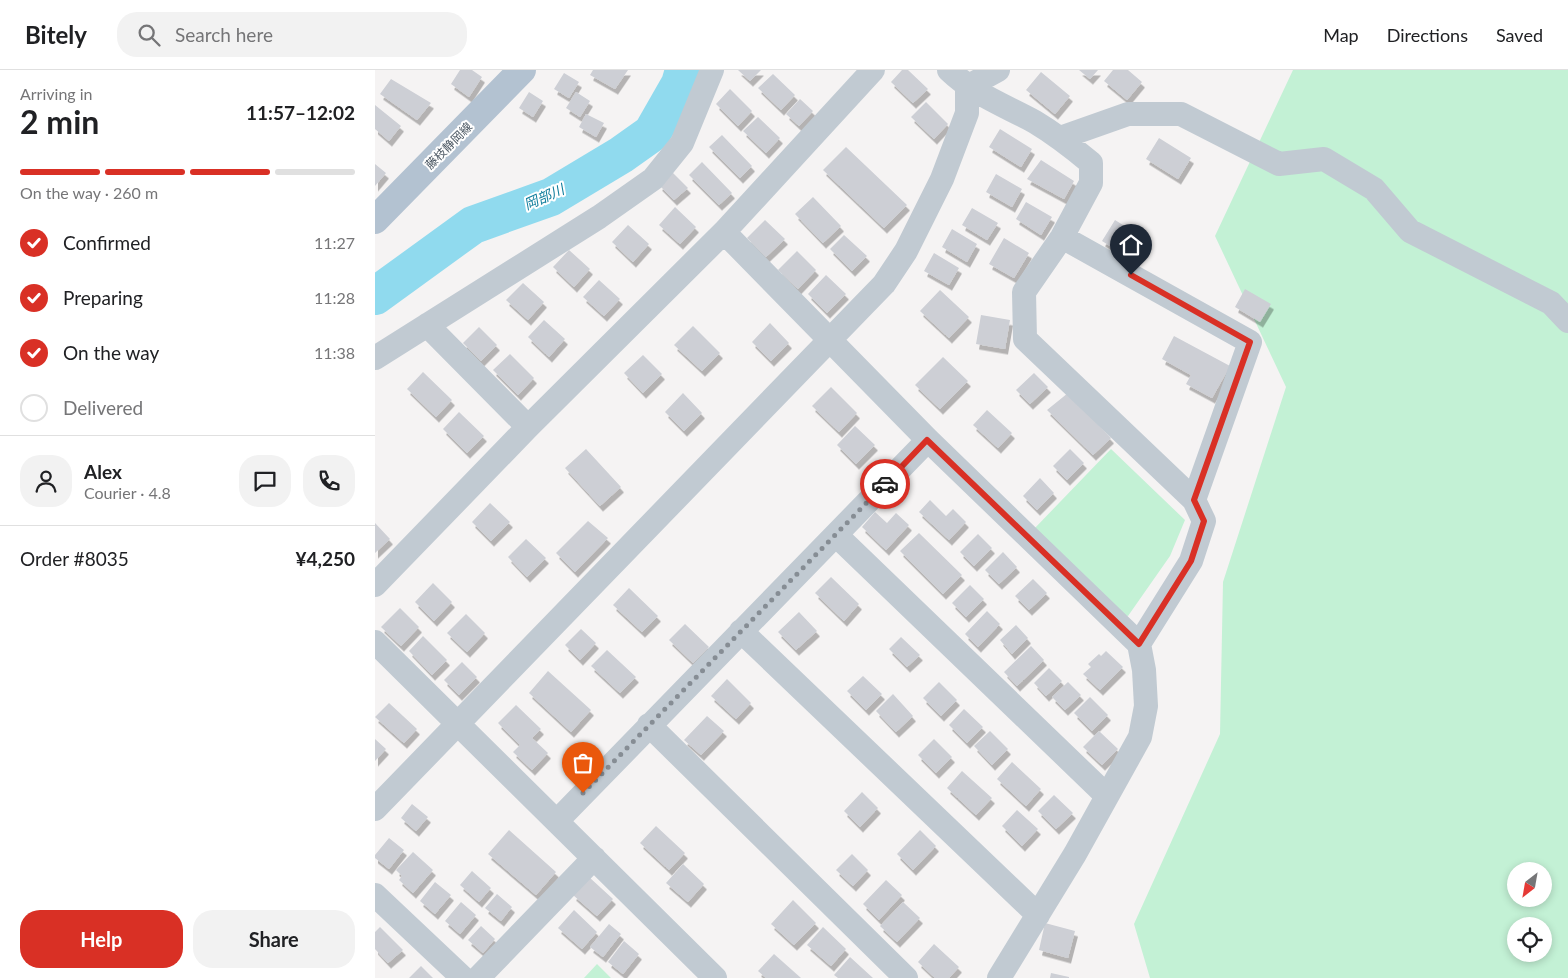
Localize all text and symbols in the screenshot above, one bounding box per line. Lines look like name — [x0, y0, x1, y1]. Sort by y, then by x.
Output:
search box — [117, 12, 467, 57]
text: Bitely — [25, 20, 87, 49]
icon: search — [135, 21, 163, 49]
text: Search here — [175, 23, 273, 46]
text: Map — [1323, 24, 1359, 46]
text: Directions — [1387, 24, 1468, 46]
text: Saved — [1496, 24, 1543, 46]
text: Arriving in — [20, 84, 93, 103]
text: 11:57–12:02 — [246, 101, 355, 124]
text: 2 min — [20, 102, 99, 141]
street label: 藤枝静岡線 — [422, 119, 475, 172]
water label: 岡部川 — [521, 179, 568, 213]
text: On the way · 260 m — [20, 183, 158, 202]
pin — [1110, 224, 1152, 275]
icon: check — [20, 229, 48, 257]
text: Confirmed — [63, 231, 151, 254]
icon: home — [1117, 231, 1145, 259]
text: 11:27 — [314, 233, 355, 252]
icon: check — [20, 284, 48, 312]
text: Preparing — [63, 286, 143, 309]
text: 11:28 — [314, 288, 355, 307]
icon: check — [20, 339, 48, 367]
text: On the way — [63, 341, 159, 364]
text: 11:38 — [314, 343, 355, 362]
text: Delivered — [63, 396, 143, 419]
button: person — [20, 455, 72, 507]
button: chat — [239, 455, 291, 507]
button: phone — [303, 455, 355, 507]
courier — [860, 459, 910, 509]
text: Alex — [84, 460, 122, 483]
icon: car — [871, 470, 899, 498]
text: Courier · 4.8 — [84, 483, 171, 502]
text: Order #8035 — [20, 547, 129, 570]
text: ¥4,250 — [295, 547, 355, 570]
pin — [562, 742, 604, 793]
icon: bag — [569, 749, 597, 777]
north arrow — [1507, 862, 1553, 908]
map controls — [1507, 862, 1552, 962]
button: Help — [20, 910, 183, 968]
button: Share — [193, 910, 355, 968]
button: locate — [1507, 917, 1552, 962]

